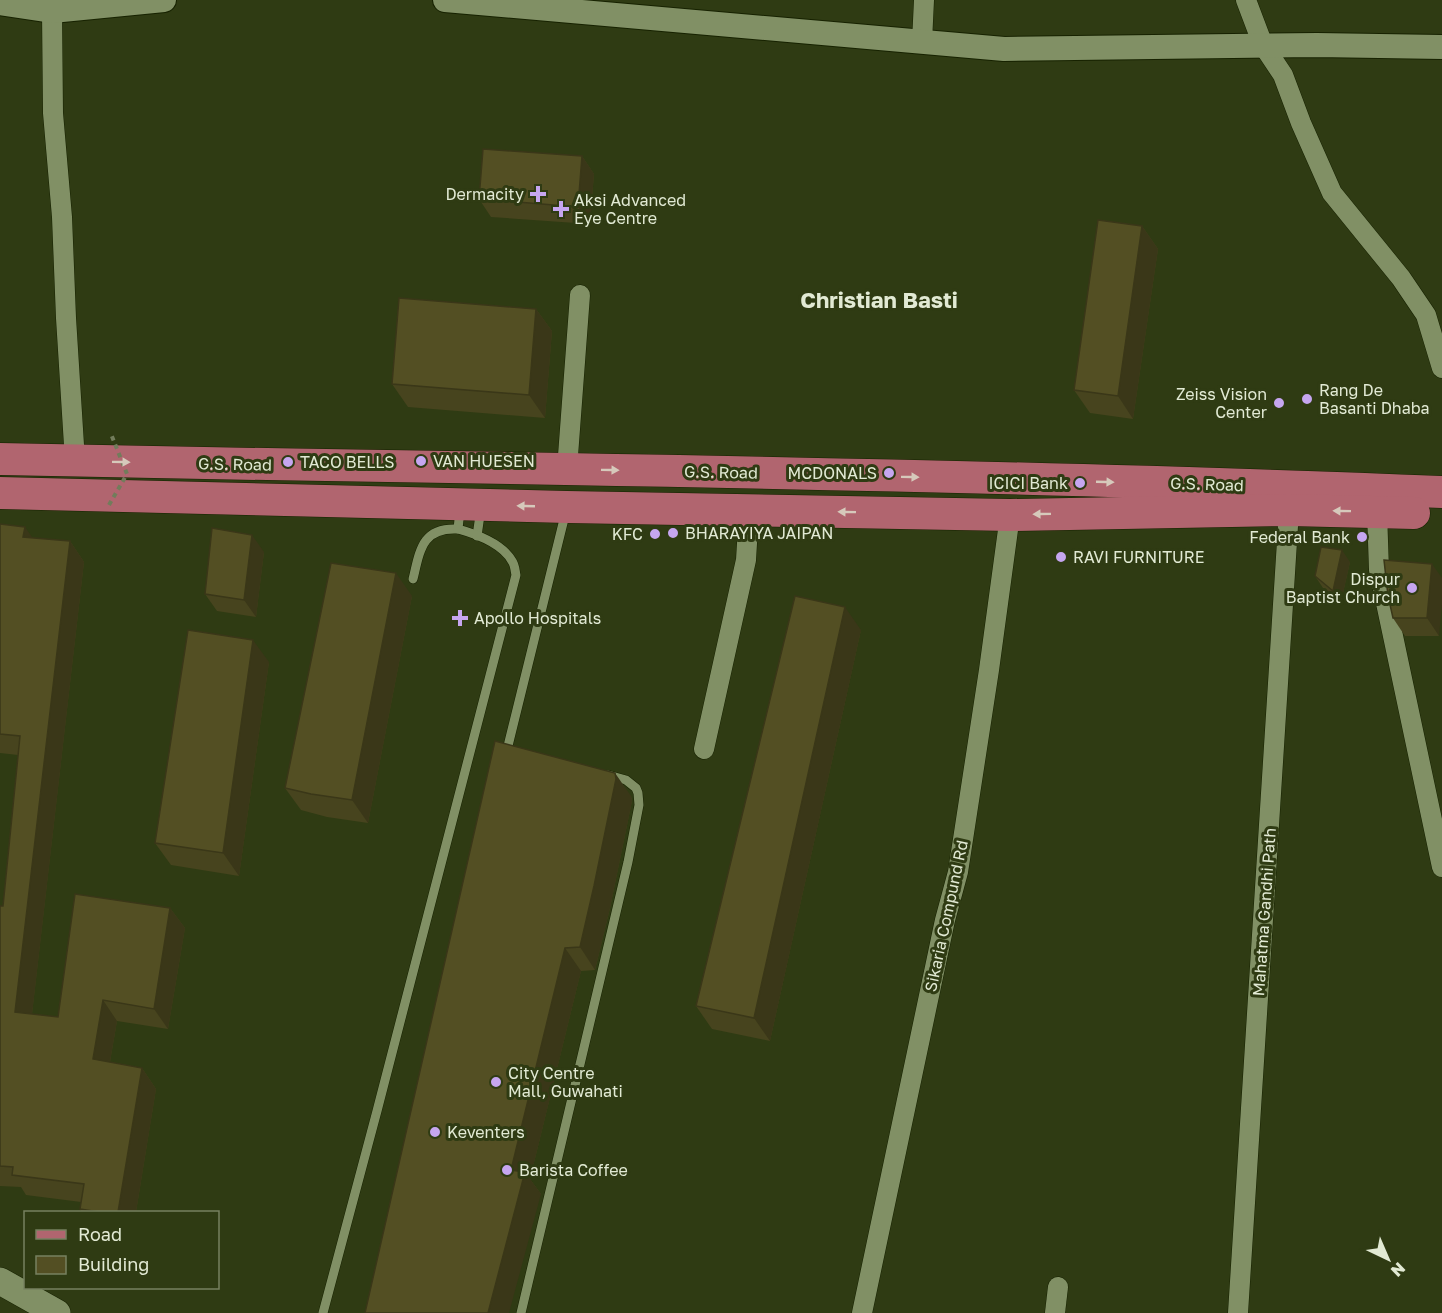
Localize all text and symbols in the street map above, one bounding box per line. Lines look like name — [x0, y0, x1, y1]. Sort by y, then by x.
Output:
place label: Dermacity — [445, 184, 524, 204]
marker: Dermacity — [529, 185, 547, 203]
place label: Aksi Advanced Eye Centre — [574, 190, 686, 228]
marker: Aksi Advanced Eye Centre — [552, 200, 570, 218]
district label: Christian Basti — [800, 286, 958, 313]
place label: Rang De Basanti Dhaba — [1319, 380, 1430, 418]
place label: Zeiss Vision Center — [1176, 384, 1267, 422]
marker: Rang De Basanti Dhaba — [1300, 392, 1314, 406]
marker: Zeiss Vision Center — [1272, 396, 1286, 410]
place label: VAN HUESEN — [433, 451, 535, 471]
place label: TACO BELLS — [300, 452, 394, 472]
street label: G.S. Road — [198, 453, 272, 475]
marker: VAN HUESEN — [414, 454, 428, 468]
marker: TACO BELLS — [281, 455, 295, 469]
one-way arrow — [112, 457, 131, 467]
street label: G.S. Road — [684, 461, 758, 483]
place label: MCDONALS — [787, 463, 877, 483]
one-way arrow — [601, 465, 620, 474]
marker: MCDONALS — [882, 466, 896, 480]
one-way arrow — [901, 472, 920, 481]
place label: ICICI Bank — [989, 473, 1068, 493]
street label: G.S. Road — [1170, 473, 1244, 495]
marker: ICICI Bank — [1073, 476, 1087, 490]
one-way arrow — [1096, 477, 1115, 486]
one-way arrow — [516, 501, 535, 511]
one-way arrow — [1332, 506, 1351, 516]
one-way arrow — [837, 507, 856, 517]
one-way arrow — [1032, 509, 1051, 519]
place label: BHARAYIYA JAIPAN — [685, 523, 833, 543]
place label: KFC — [612, 524, 643, 544]
marker: BHARAYIYA JAIPAN — [666, 526, 680, 540]
marker: KFC — [648, 527, 662, 541]
place label: Federal Bank — [1249, 527, 1350, 547]
marker: Federal Bank — [1355, 530, 1369, 544]
place label: RAVI FURNITURE — [1073, 547, 1204, 567]
marker: RAVI FURNITURE — [1054, 550, 1068, 564]
place label: Dispur Baptist Church — [1286, 569, 1400, 607]
marker: Dispur Baptist Church — [1405, 581, 1419, 595]
place label: Apollo Hospitals — [474, 608, 601, 628]
marker: Apollo Hospitals — [451, 609, 469, 627]
street label: Mahatma Gandhi Path — [1248, 827, 1280, 997]
street label: Sikaria Compund Rd — [920, 838, 972, 994]
place label: City Centre Mall, Guwahati — [508, 1063, 623, 1101]
marker: City Centre Mall, Guwahati — [489, 1075, 503, 1089]
place label: Keventers — [447, 1122, 525, 1142]
marker: Keventers — [428, 1125, 442, 1139]
place label: Barista Coffee — [519, 1160, 628, 1180]
marker: Barista Coffee — [500, 1163, 514, 1177]
legend — [24, 1211, 219, 1289]
text: Road — [78, 1223, 122, 1245]
north arrow — [1358, 1229, 1418, 1289]
text: Building — [78, 1253, 149, 1275]
text: N — [1387, 1258, 1410, 1281]

